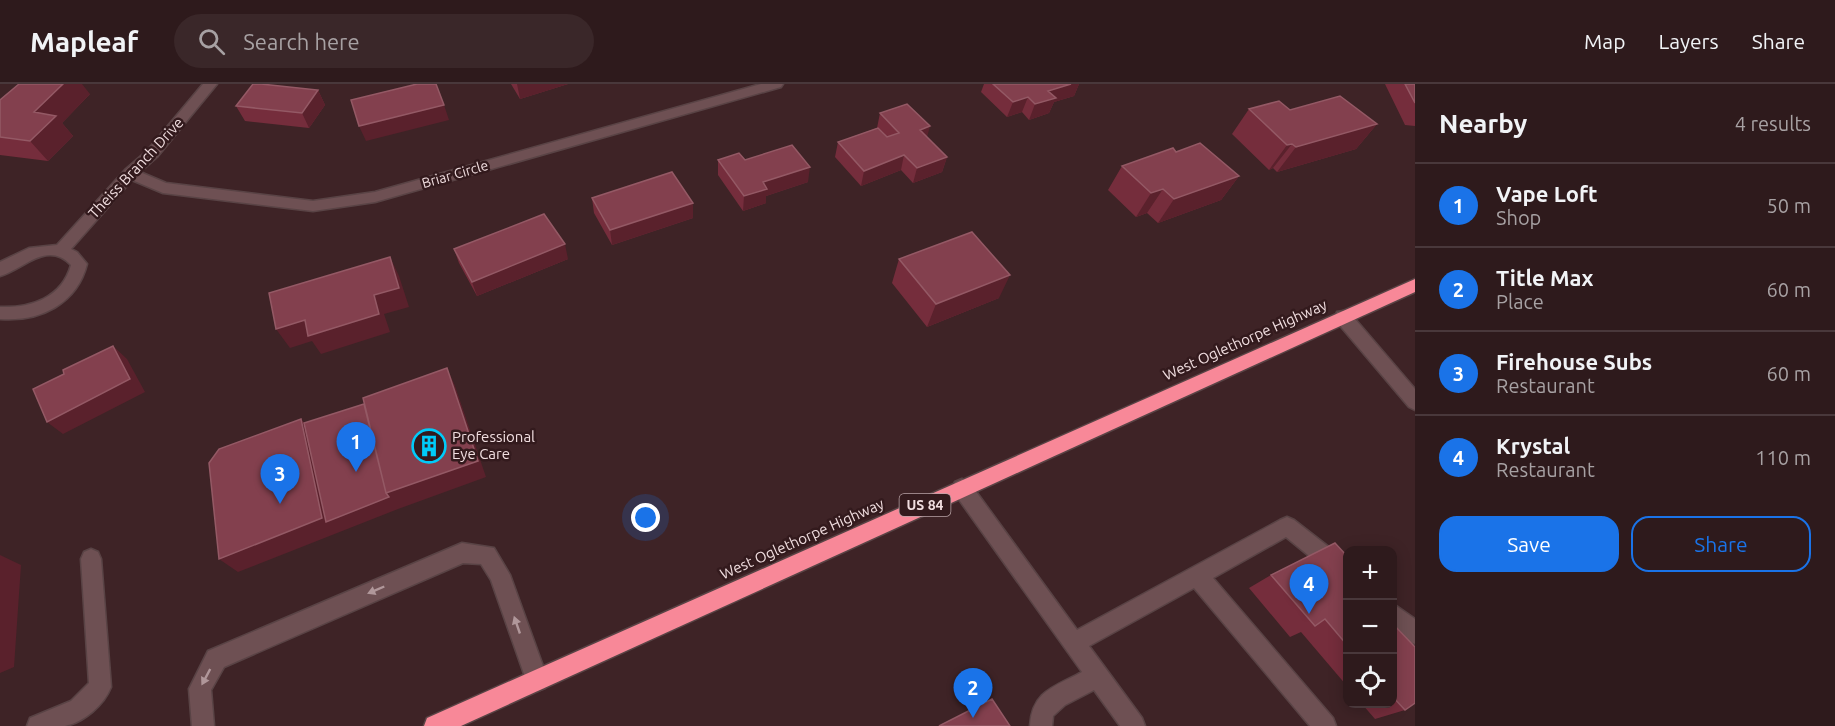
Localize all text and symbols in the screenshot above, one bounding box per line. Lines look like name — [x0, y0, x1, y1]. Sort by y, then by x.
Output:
search box — [174, 14, 594, 68]
icon: search — [195, 25, 228, 58]
text: Mapleaf — [30, 26, 138, 57]
text: Search here — [243, 29, 360, 54]
text: Map — [1584, 29, 1625, 53]
text: Layers — [1658, 29, 1719, 53]
text: Share — [1752, 29, 1805, 53]
text: Nearby — [1439, 109, 1527, 138]
text: 4 results — [1735, 112, 1811, 135]
street label: Theiss Branch Drive — [85, 114, 187, 221]
street label: Briar Circle — [420, 157, 490, 191]
text: Vape Loft — [1496, 181, 1598, 206]
text: 1 — [1453, 194, 1464, 217]
text: 50 m — [1767, 194, 1811, 217]
text: Shop — [1496, 206, 1541, 229]
text: Title Max — [1496, 265, 1593, 290]
text: 2 — [1453, 278, 1464, 301]
text: 60 m — [1767, 278, 1811, 301]
text: Place — [1496, 290, 1544, 313]
street label: West Oglethorpe Highway — [1160, 296, 1329, 383]
text: Firehouse Subs — [1496, 349, 1652, 374]
text: 3 — [1453, 362, 1464, 385]
text: 60 m — [1767, 362, 1811, 385]
text: Restaurant — [1496, 374, 1595, 397]
pin: 1 — [336, 422, 376, 472]
building icon: Professional Eye Care — [411, 428, 447, 464]
place label: Professional Eye Care — [452, 428, 535, 462]
text: Krystal — [1496, 433, 1570, 458]
text: 4 — [1453, 446, 1464, 469]
text: 110 m — [1755, 446, 1811, 469]
pin: 3 — [260, 454, 300, 504]
text: Restaurant — [1496, 458, 1595, 481]
road number: US 84 — [900, 494, 950, 516]
street label: West Oglethorpe Highway — [717, 495, 886, 582]
your location — [631, 503, 660, 532]
button: Save — [1439, 516, 1619, 572]
button: Share — [1631, 516, 1811, 572]
map controls — [1343, 546, 1397, 708]
button: + — [1343, 546, 1397, 600]
pin: 4 — [1290, 564, 1328, 614]
one-way arrow — [367, 585, 385, 595]
button: − — [1343, 600, 1397, 654]
one-way arrow — [512, 616, 522, 634]
button: locate — [1343, 654, 1397, 708]
pin: 2 — [954, 668, 992, 718]
one-way arrow — [201, 669, 211, 686]

